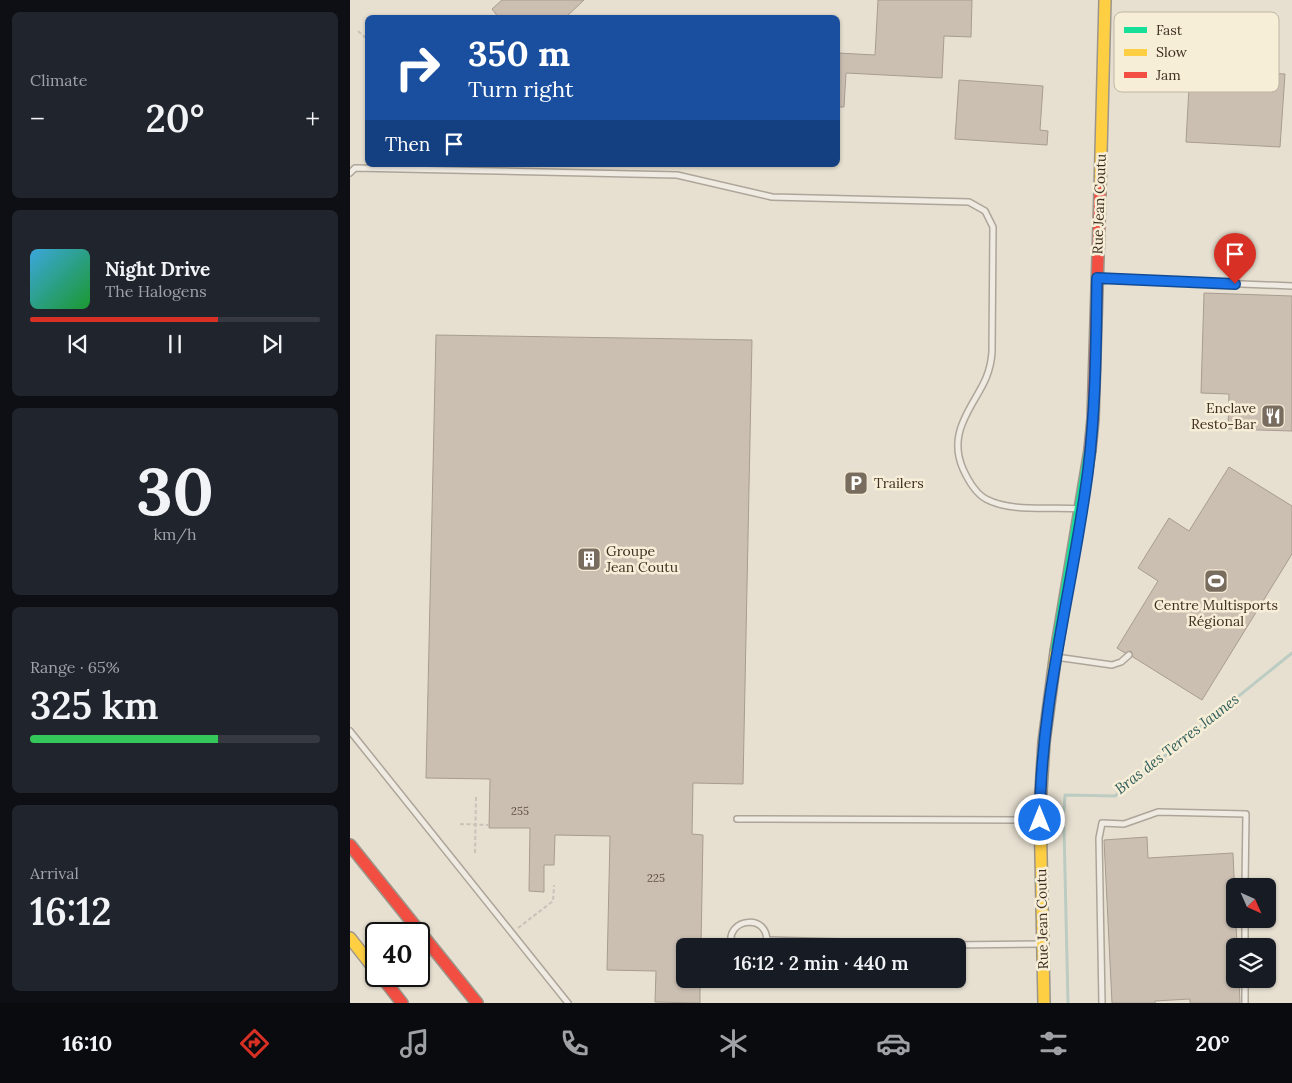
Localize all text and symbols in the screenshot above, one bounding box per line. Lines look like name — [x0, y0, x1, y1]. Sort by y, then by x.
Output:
legend — [1114, 12, 1279, 92]
text: Fast — [1156, 21, 1183, 39]
text: 350 m — [468, 31, 570, 76]
icon: right — [385, 35, 450, 100]
text: Slow — [1156, 43, 1188, 61]
text: Jam — [1155, 66, 1181, 84]
text: Climate — [30, 70, 87, 90]
text: Turn right — [468, 75, 573, 103]
text: 20° — [145, 94, 205, 142]
text: − — [30, 101, 45, 137]
text: + — [305, 101, 320, 137]
icon: arrive — [440, 130, 468, 158]
text: Then — [385, 132, 430, 156]
street label: Rue Jean Coutu — [1088, 153, 1110, 255]
pin — [1214, 233, 1256, 284]
icon: arrive — [1221, 240, 1249, 268]
text: Night Drive — [105, 257, 210, 281]
text: The Halogens — [105, 281, 207, 301]
icon: previous — [64, 330, 92, 358]
icon: pause — [161, 330, 189, 358]
icon: next — [258, 330, 286, 358]
place label: Enclave Resto-Bar — [1191, 399, 1256, 433]
restaurant icon: Enclave Resto-Bar — [1260, 403, 1286, 429]
text: 30 — [136, 450, 214, 533]
parking icon: Trailers — [843, 470, 869, 496]
place label: Trailers — [874, 474, 924, 492]
text: km/h — [153, 524, 197, 544]
place label: Groupe Jean Coutu — [605, 542, 678, 576]
building icon: Groupe Jean Coutu — [576, 546, 602, 572]
sports icon: Centre Multisports Régional — [1203, 568, 1229, 594]
place label: Centre Multisports Régional — [1154, 596, 1278, 630]
text: Range · 65% — [30, 657, 120, 677]
text: 325 km — [30, 681, 159, 729]
water label: Bras des Terres Jaunes — [1111, 689, 1243, 798]
position arrow — [1013, 793, 1065, 845]
house number: 255 — [511, 804, 529, 818]
text: Arrival — [30, 863, 79, 883]
street label: Rue Jean Coutu — [1032, 869, 1052, 969]
house number: 225 — [647, 871, 665, 885]
north arrow — [1226, 878, 1276, 928]
map controls — [1226, 878, 1276, 988]
text: 16:12 — [30, 887, 111, 935]
speed limit sign: 40 — [365, 922, 430, 987]
button: layers — [1226, 938, 1276, 988]
text: 16:12 · 2 min · 440 m — [733, 951, 909, 975]
icon: directions — [237, 1026, 272, 1061]
icon: music — [397, 1026, 432, 1061]
icon: phone — [557, 1026, 592, 1061]
icon: climate — [716, 1026, 751, 1061]
icon: car — [876, 1026, 911, 1061]
icon: filters — [1036, 1026, 1071, 1061]
text: 16:10 — [62, 1029, 112, 1057]
text: 20° — [1195, 1029, 1230, 1057]

